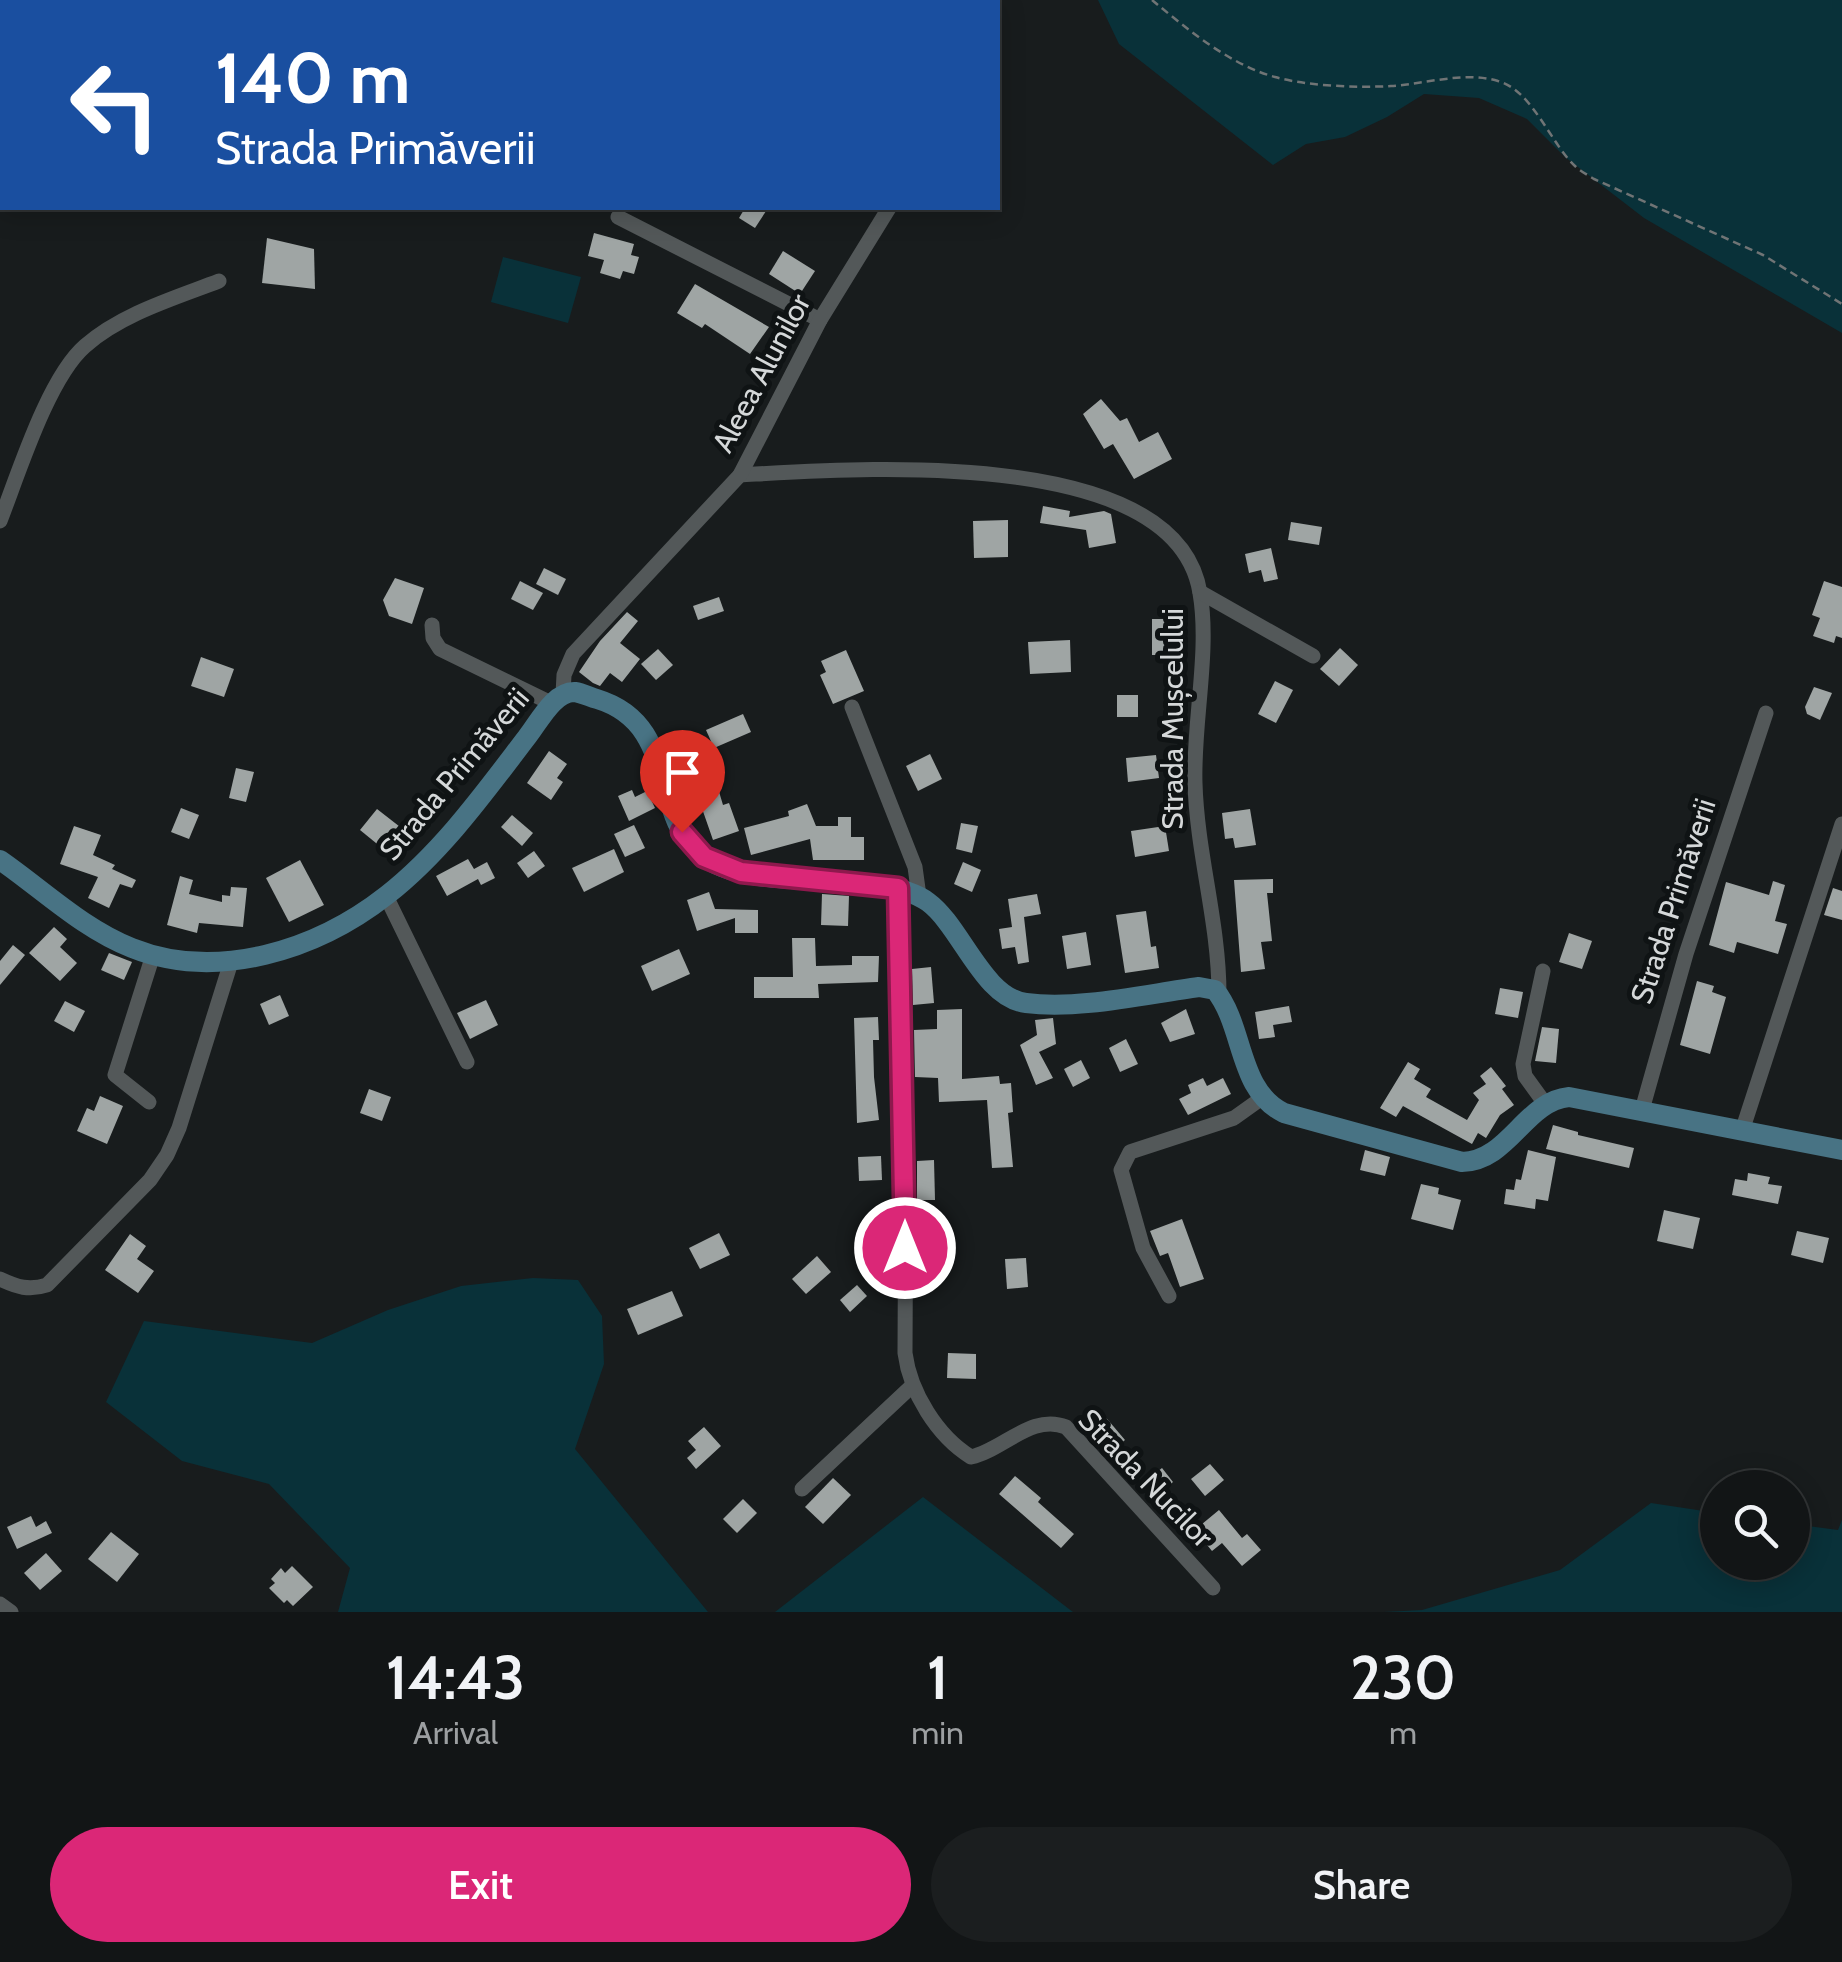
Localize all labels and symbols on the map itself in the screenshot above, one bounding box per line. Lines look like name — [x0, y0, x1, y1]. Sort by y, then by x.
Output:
street label: Aleea Alunilor — [704, 287, 818, 459]
street label: Strada Mușcelului — [1154, 608, 1192, 830]
street label: Strada Primăverii — [371, 680, 537, 868]
pin — [640, 730, 725, 833]
street label: Strada Primăverii — [1622, 794, 1724, 1008]
position arrow — [853, 1196, 957, 1300]
street label: Strada Nucilor — [1071, 1401, 1222, 1555]

